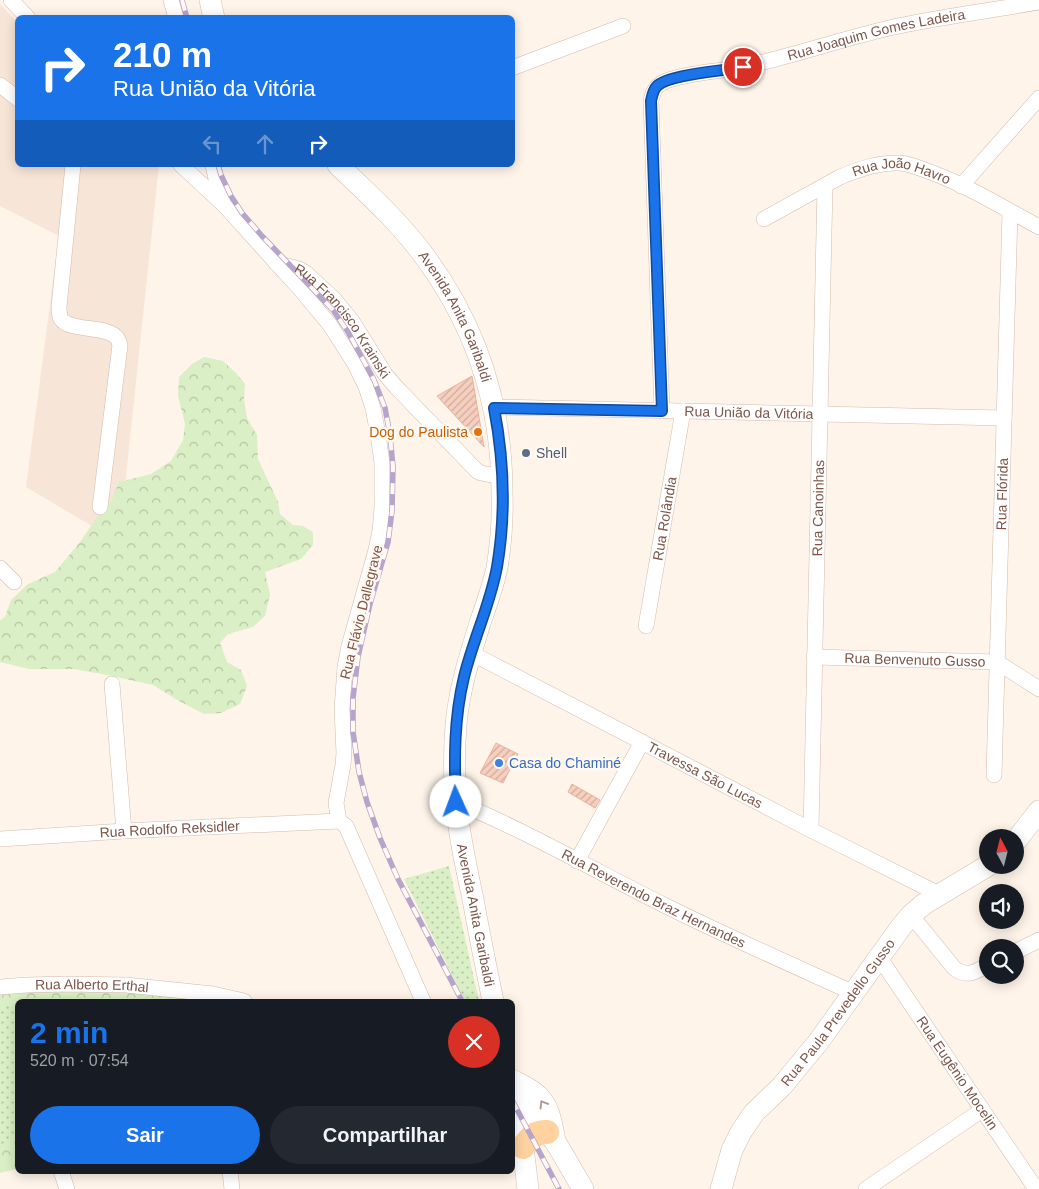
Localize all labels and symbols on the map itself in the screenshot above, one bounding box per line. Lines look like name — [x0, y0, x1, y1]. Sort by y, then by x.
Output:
street label: Rua Joaquim Gomes Ladeira — [785, 6, 966, 64]
pin — [722, 46, 764, 88]
street label: Rua João Havro — [850, 155, 953, 187]
street label: Avenida Anita Garibaldi — [415, 248, 495, 384]
street label: Rua Francisco Krainski — [292, 260, 393, 382]
street label: Rua União da Vitória — [684, 403, 814, 422]
place label: Dog do Paulista — [369, 424, 468, 440]
marker: Dog do Paulista — [472, 426, 484, 438]
place label: Shell — [536, 445, 567, 461]
marker: Shell — [520, 447, 532, 459]
street label: Rua Flórida — [993, 457, 1011, 531]
street label: Rua Canoinhas — [809, 460, 827, 557]
street label: Rua Rolândia — [649, 475, 680, 562]
street label: Rua Flávio Dallegrave — [337, 543, 385, 681]
street label: Rua Benvenuto Gusso — [844, 650, 986, 670]
street label: Travessa São Lucas — [645, 738, 765, 811]
place label: Casa do Chaminé — [509, 755, 621, 771]
marker: Casa do Chaminé — [493, 757, 505, 769]
position arrow — [429, 775, 481, 827]
street label: Rua Rodolfo Reksidler — [99, 818, 240, 841]
north arrow — [979, 829, 1024, 874]
street label: Avenida Anita Garibaldi — [454, 842, 498, 988]
street label: Rua Reverendo Braz Hernandes — [559, 846, 748, 951]
street label: Rua Paula Prevedello Gusso — [777, 935, 898, 1089]
street label: Rua Alberto Erthal — [35, 976, 149, 995]
street label: Rua Eugênio Mocelin — [913, 1013, 1001, 1133]
one-way arrow — [540, 1100, 550, 1109]

